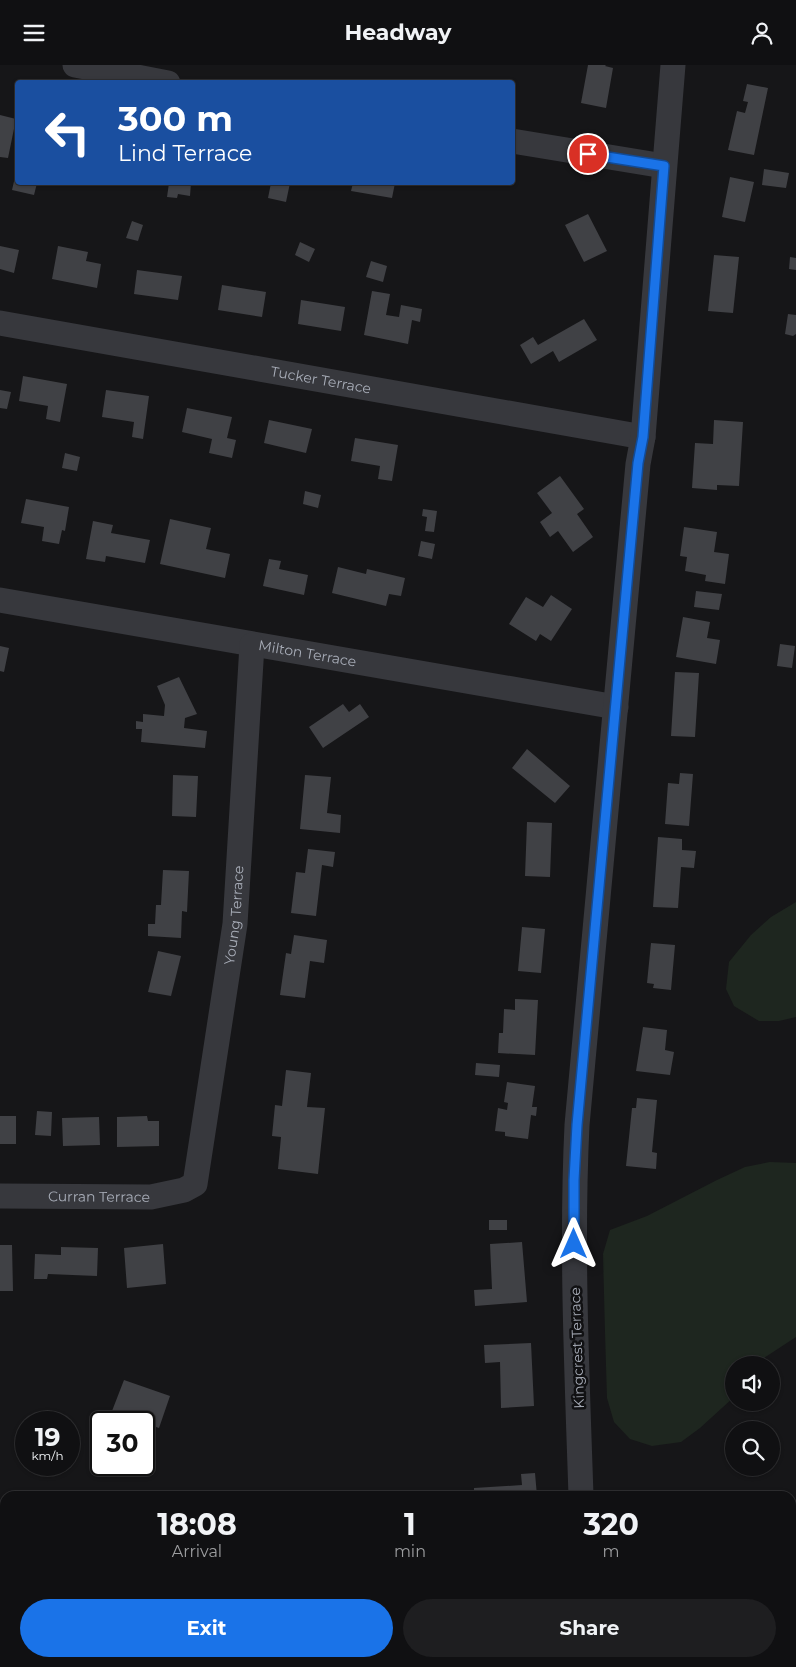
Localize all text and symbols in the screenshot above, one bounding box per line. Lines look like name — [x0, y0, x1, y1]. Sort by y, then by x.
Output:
icon: menu — [20, 19, 48, 47]
text: Headway — [345, 19, 451, 46]
icon: person — [748, 19, 776, 47]
text: 300 m — [118, 97, 233, 140]
icon: left — [35, 100, 100, 165]
pin — [567, 133, 609, 175]
text: Lind Terrace — [118, 140, 252, 167]
icon: arrive — [574, 140, 602, 168]
street label: Tucker Terrace — [269, 362, 373, 398]
street label: Milton Terrace — [257, 636, 358, 671]
street label: Young Terrace — [220, 865, 248, 966]
street label: Curran Terrace — [48, 1187, 150, 1206]
position arrow — [547, 1217, 599, 1269]
street label: Kingcrest Terrace — [566, 1287, 588, 1409]
map controls — [725, 1356, 780, 1476]
button: sound — [725, 1356, 780, 1411]
speed limit sign: 30 — [90, 1411, 155, 1476]
button: search — [725, 1421, 780, 1476]
text: 19 — [35, 1422, 60, 1452]
text: km/h — [31, 1448, 64, 1463]
text: 18:08 — [157, 1506, 237, 1543]
text: 1 — [404, 1506, 416, 1543]
text: 320 — [583, 1506, 639, 1543]
text: Arrival — [172, 1542, 222, 1561]
text: min — [394, 1542, 426, 1561]
text: m — [602, 1542, 619, 1561]
button: Exit — [20, 1599, 393, 1657]
button: Share — [403, 1599, 776, 1657]

